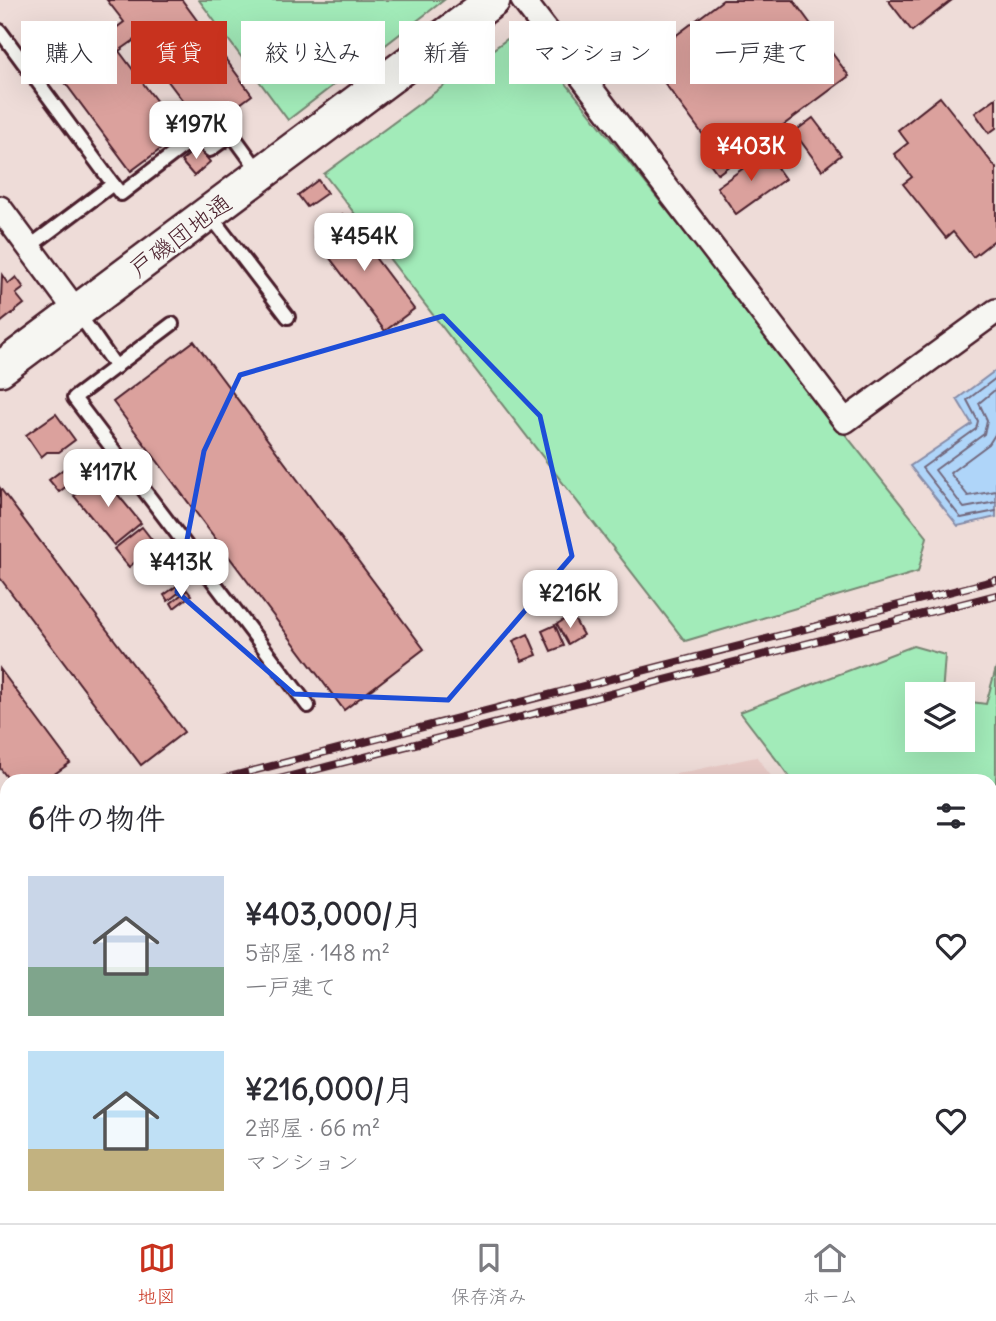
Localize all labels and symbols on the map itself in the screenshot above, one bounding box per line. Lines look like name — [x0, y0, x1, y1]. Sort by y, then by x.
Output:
pin: ¥197K — [147, 102, 245, 161]
pin: ¥403K — [702, 124, 800, 183]
street label: 戸磯団地通 — [123, 187, 237, 283]
pin: ¥454K — [315, 214, 413, 273]
pin: ¥117K — [59, 449, 157, 509]
pin: ¥413K — [132, 540, 230, 599]
pin: ¥216K — [521, 570, 619, 630]

